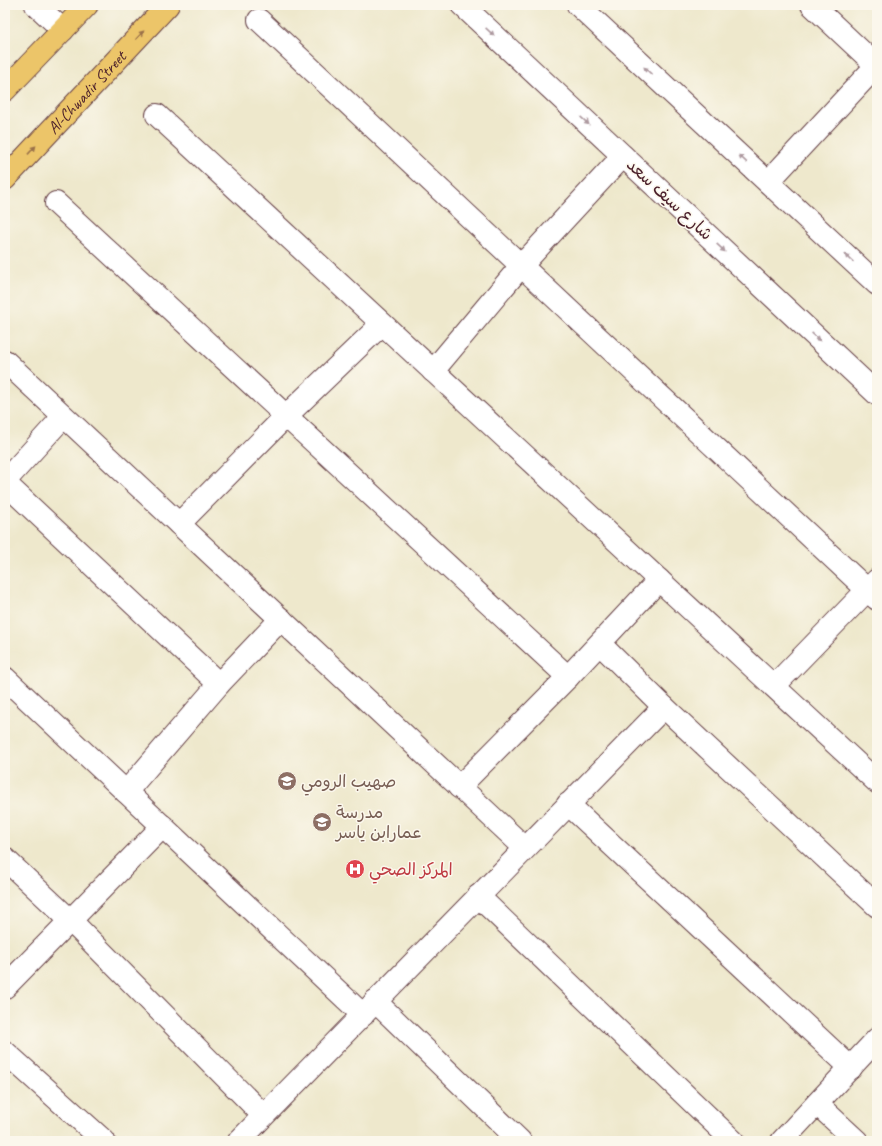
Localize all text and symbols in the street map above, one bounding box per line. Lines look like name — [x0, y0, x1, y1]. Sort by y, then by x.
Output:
one-way arrow — [485, 27, 496, 36]
one-way arrow — [135, 30, 144, 40]
street label: Al-Chwadir Street — [43, 45, 132, 138]
one-way arrow — [643, 66, 654, 75]
one-way arrow — [580, 116, 590, 125]
one-way arrow — [27, 145, 36, 155]
street label: شارع سيف سعد — [622, 154, 717, 245]
one-way arrow — [738, 155, 748, 164]
one-way arrow — [716, 243, 726, 252]
one-way arrow — [844, 254, 853, 263]
one-way arrow — [811, 332, 821, 341]
school or university icon: صهيب الرومي — [276, 770, 298, 792]
place label: صهيب الرومي — [301, 771, 396, 796]
place label: مدرسة عمارابن ياسر — [334, 802, 422, 843]
school or university icon: مدرسة عمارابن ياسر — [311, 811, 333, 833]
hospital icon: المركز الصحي — [344, 858, 366, 880]
place label: المركز الصحي — [369, 859, 453, 884]

